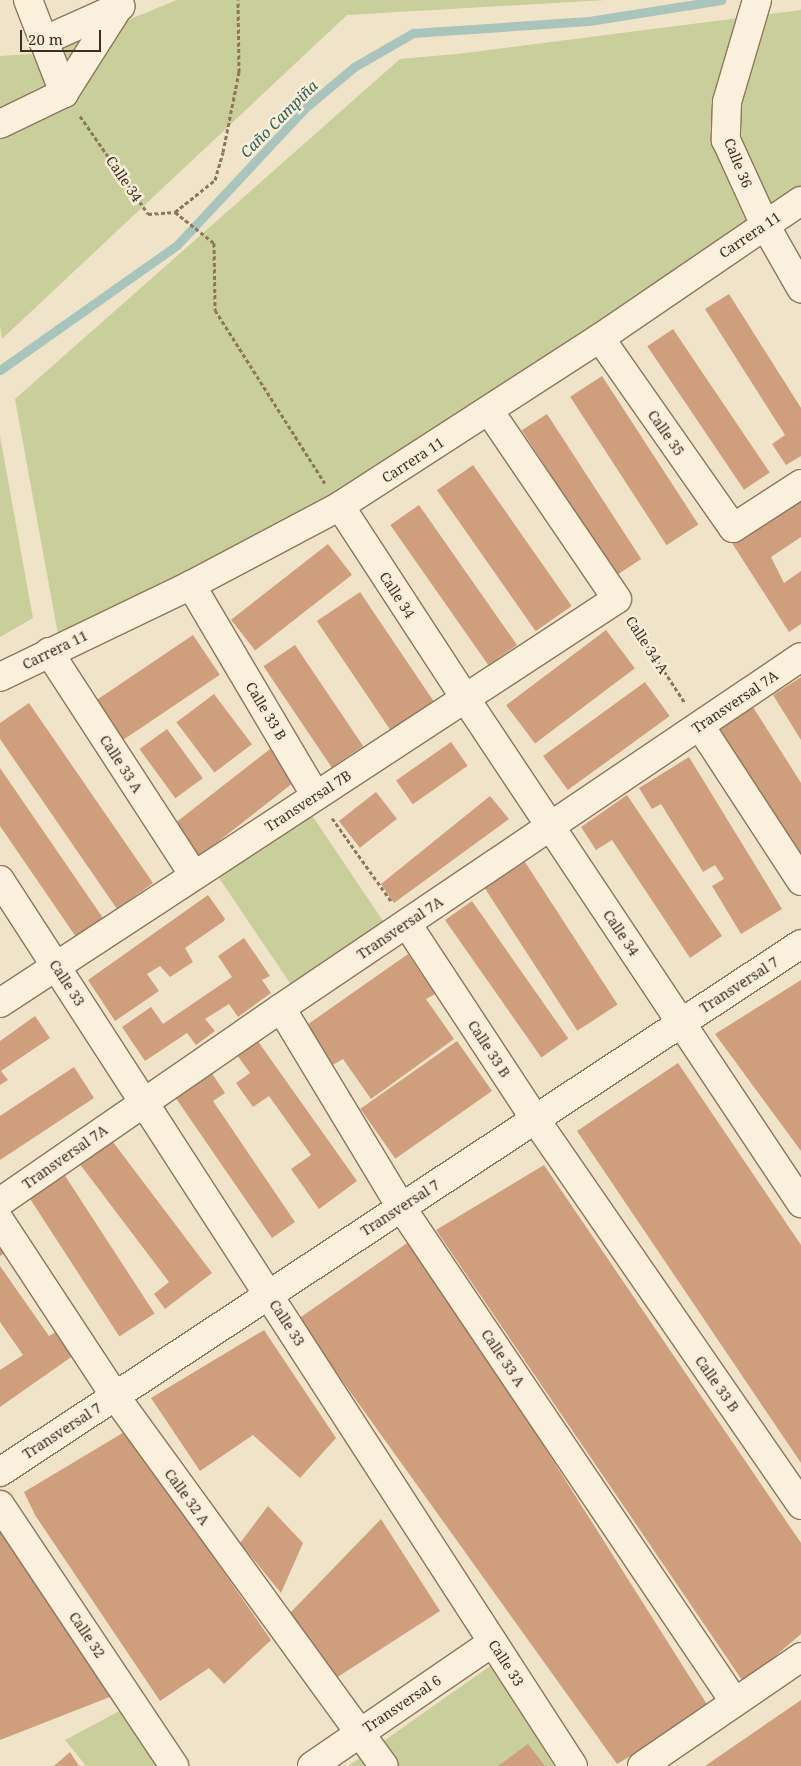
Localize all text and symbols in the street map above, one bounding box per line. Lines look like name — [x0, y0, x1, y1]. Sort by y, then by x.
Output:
scale bar — [22, 20, 104, 52]
text: 20 m — [28, 29, 63, 49]
water label: Caño Campiña — [237, 77, 321, 161]
street label: Calle 36 — [720, 136, 756, 190]
street label: Calle 34 — [103, 153, 145, 205]
street label: Carrera 11 — [716, 208, 784, 262]
street label: Calle 35 — [644, 407, 688, 459]
street label: Carrera 11 — [379, 434, 447, 486]
street label: Calle 34 — [376, 569, 418, 621]
street label: Calle 34 A — [622, 613, 672, 677]
street label: Carrera 11 — [20, 627, 90, 673]
street label: Transversal 7A — [689, 667, 781, 737]
street label: Calle 33 B — [242, 679, 290, 743]
street label: Calle 33 A — [96, 732, 146, 796]
street label: Transversal 7B — [262, 767, 354, 835]
street label: Transversal 7A — [354, 893, 446, 963]
street label: Calle 34 — [600, 907, 642, 959]
street label: Transversal 7 — [697, 953, 781, 1017]
street label: Calle 33 — [46, 957, 88, 1009]
street label: Calle 33 B — [464, 1017, 514, 1081]
street label: Transversal 7A — [19, 1121, 111, 1193]
street label: Transversal 7 — [358, 1176, 442, 1240]
street label: Calle 33 — [266, 1297, 308, 1349]
street label: Calle 33 A — [478, 1326, 528, 1390]
street label: Calle 33 B — [692, 1353, 742, 1415]
street label: Transversal 7 — [20, 1399, 104, 1463]
street label: Calle 32 A — [161, 1466, 213, 1528]
street label: Calle 32 — [66, 1609, 108, 1661]
street label: Calle 33 — [485, 1637, 527, 1689]
street label: Transversal 6 — [360, 1672, 444, 1736]

